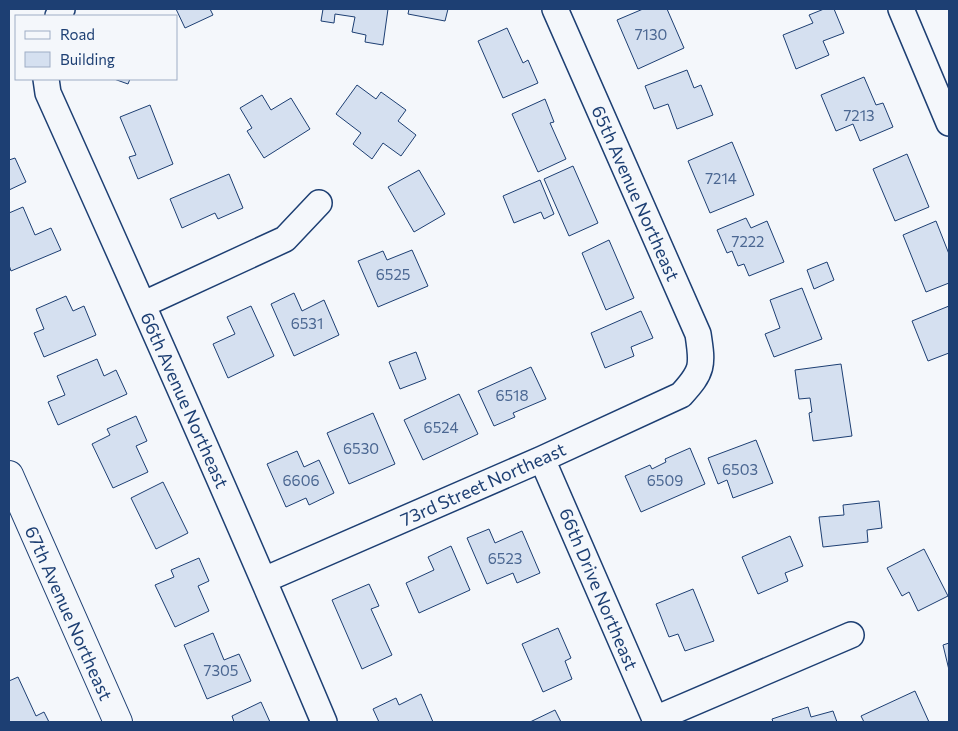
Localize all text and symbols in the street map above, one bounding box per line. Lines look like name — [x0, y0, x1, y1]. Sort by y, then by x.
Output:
legend — [15, 15, 178, 80]
text: Road — [60, 25, 95, 43]
house number: 7130 — [635, 25, 667, 43]
text: Building — [60, 50, 115, 68]
street label: 65th Avenue Northeast — [587, 102, 685, 284]
house number: 7213 — [843, 106, 875, 124]
house number: 7214 — [705, 169, 737, 187]
house number: 7222 — [732, 232, 764, 250]
house number: 6525 — [376, 265, 410, 283]
street label: 66th Avenue Northeast — [136, 309, 234, 491]
house number: 6531 — [291, 314, 323, 332]
house number: 6518 — [495, 386, 529, 404]
house number: 6524 — [424, 418, 458, 436]
street label: 73rd Street Northeast — [397, 438, 569, 530]
house number: 6530 — [343, 439, 379, 457]
house number: 6503 — [722, 460, 758, 478]
house number: 6606 — [282, 471, 320, 489]
house number: 6509 — [647, 471, 683, 489]
street label: 66th Drive Northeast — [555, 505, 643, 673]
street label: 67th Avenue Northeast — [21, 522, 117, 704]
house number: 6523 — [488, 549, 522, 567]
house number: 7305 — [204, 661, 238, 679]

